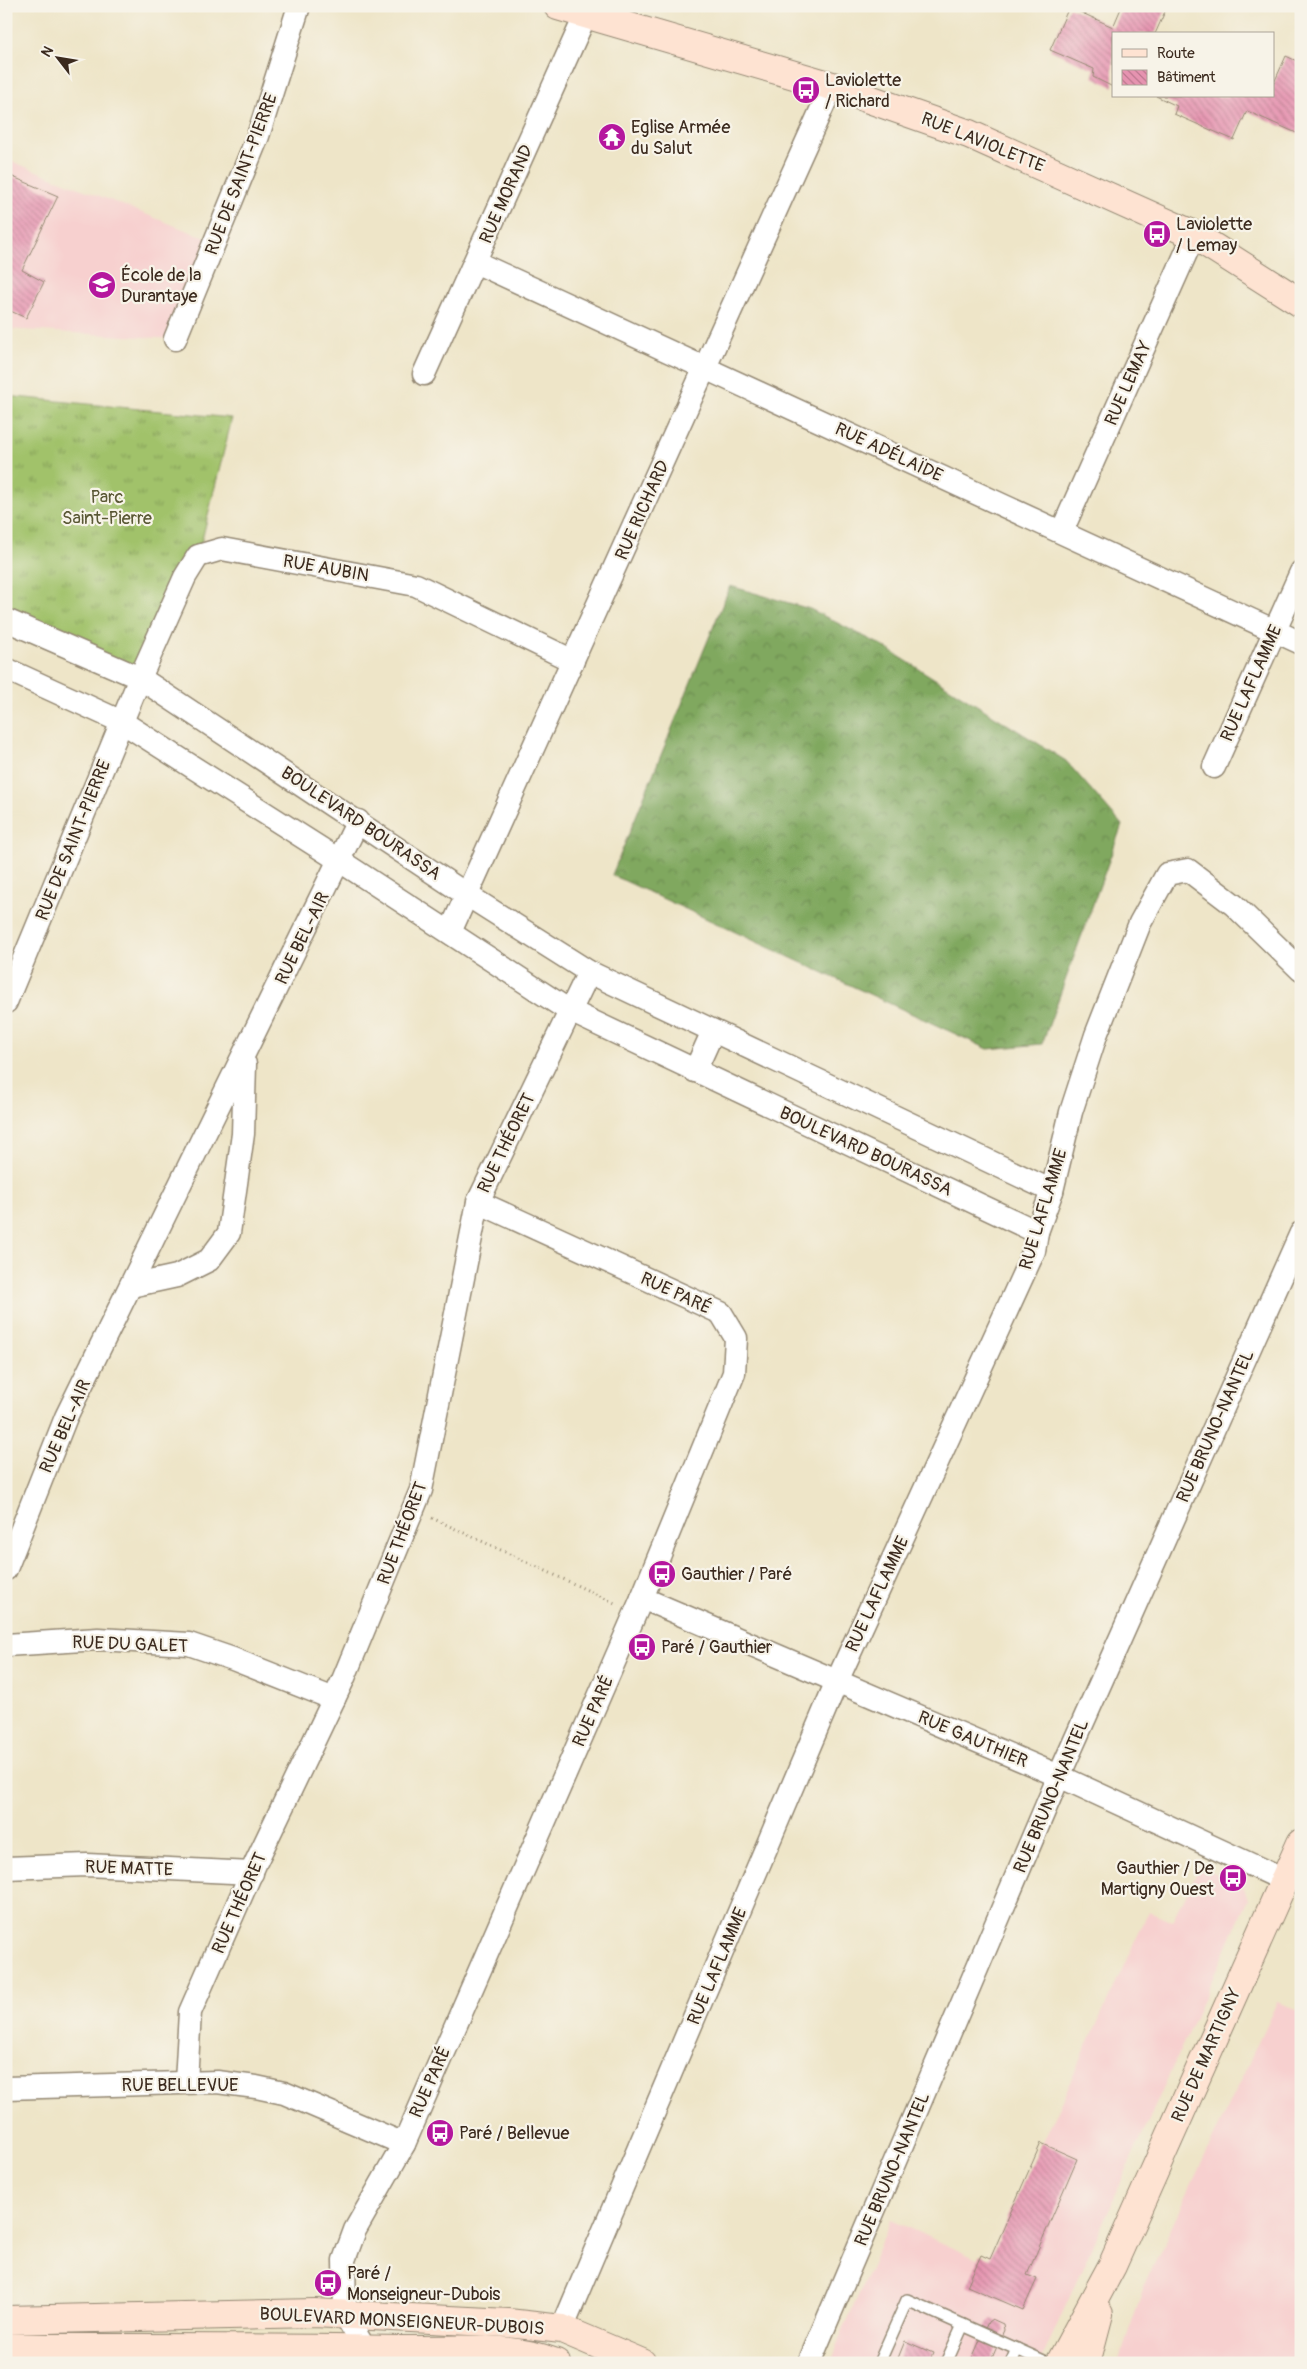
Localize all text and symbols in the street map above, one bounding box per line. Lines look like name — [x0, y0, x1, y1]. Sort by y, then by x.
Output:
north arrow — [32, 32, 82, 82]
legend — [1112, 32, 1274, 98]
text: N — [38, 43, 57, 60]
text: Route — [1157, 44, 1195, 63]
text: Bâtiment — [1157, 68, 1217, 87]
place label: Laviolette / Richard — [825, 69, 901, 113]
bus stop icon: Laviolette / Richard — [791, 75, 821, 105]
street label: RUE DE SAINT-PIERRE — [200, 90, 283, 258]
street label: RUE LAVIOLETTE — [918, 107, 1048, 178]
place label: Eglise Armée du Salut — [631, 116, 730, 160]
temple icon: Eglise Armée du Salut — [597, 122, 627, 152]
street label: RUE MORAND — [474, 141, 538, 247]
place label: Laviolette / Lemay — [1176, 213, 1252, 257]
bus stop icon: Laviolette / Lemay — [1142, 219, 1172, 249]
place label: École de la Durantaye — [121, 264, 201, 308]
school or university icon: École de la Durantaye — [87, 270, 117, 300]
street label: RUE LEMAY — [1100, 337, 1158, 429]
street label: RUE ADÉLAÏDE — [831, 417, 946, 487]
street label: RUE RICHARD — [610, 457, 675, 564]
park label: Parc Saint-Pierre — [62, 486, 152, 530]
street label: RUE AUBIN — [281, 550, 371, 587]
street label: RUE LAFLAMME — [1215, 621, 1287, 745]
street label: RUE DE SAINT-PIERRE — [31, 756, 116, 924]
street label: BOULEVARD BOURASSA — [276, 761, 445, 886]
street label: RUE BEL-AIR — [270, 888, 335, 988]
street label: RUE THÉORET — [472, 1090, 541, 1197]
street label: BOULEVARD BOURASSA — [776, 1101, 956, 1202]
street label: RUE LAFLAMME — [1014, 1146, 1073, 1272]
street label: RUE PARÉ — [637, 1267, 715, 1320]
street label: RUE BRUNO-NANTEL — [1171, 1346, 1260, 1506]
street label: RUE BEL-AIR — [35, 1376, 96, 1477]
street label: RUE THÉORET — [372, 1479, 433, 1588]
street label: RUE LAFLAMME — [841, 1533, 914, 1656]
bus stop icon: Gauthier / Paré — [647, 1559, 677, 1589]
place label: Gauthier / Paré — [681, 1563, 792, 1586]
street label: RUE DU GALET — [72, 1631, 188, 1658]
bus stop icon: Paré / Gauthier — [627, 1632, 657, 1662]
place label: Paré / Gauthier — [661, 1636, 773, 1659]
street label: RUE PARÉ — [568, 1672, 619, 1750]
street label: RUE GAUTHIER — [914, 1706, 1031, 1773]
street label: RUE BRUNO-NANTEL — [1009, 1716, 1094, 1877]
street label: RUE THÉORET — [207, 1849, 272, 1957]
street label: RUE MATTE — [85, 1855, 173, 1882]
place label: Gauthier / De Martigny Ouest — [1101, 1857, 1215, 1901]
bus stop icon: Gauthier / De Martigny Ouest — [1218, 1863, 1248, 1893]
street label: RUE LAFLAMME — [682, 1904, 753, 2028]
street label: RUE DE MARTIGNY — [1166, 1984, 1247, 2126]
street label: RUE PARÉ — [405, 2043, 456, 2121]
street label: RUE BELLEVUE — [122, 2074, 238, 2097]
street label: RUE BRUNO-NANTEL — [850, 2089, 935, 2250]
bus stop icon: Paré / Bellevue — [425, 2118, 455, 2148]
place label: Paré / Bellevue — [459, 2122, 570, 2145]
place label: Paré / Monseigneur-Dubois — [347, 2262, 500, 2306]
bus stop icon: Paré / Monseigneur-Dubois — [313, 2268, 343, 2298]
street label: BOULEVARD MONSEIGNEUR-DUBOIS — [259, 2303, 545, 2340]

